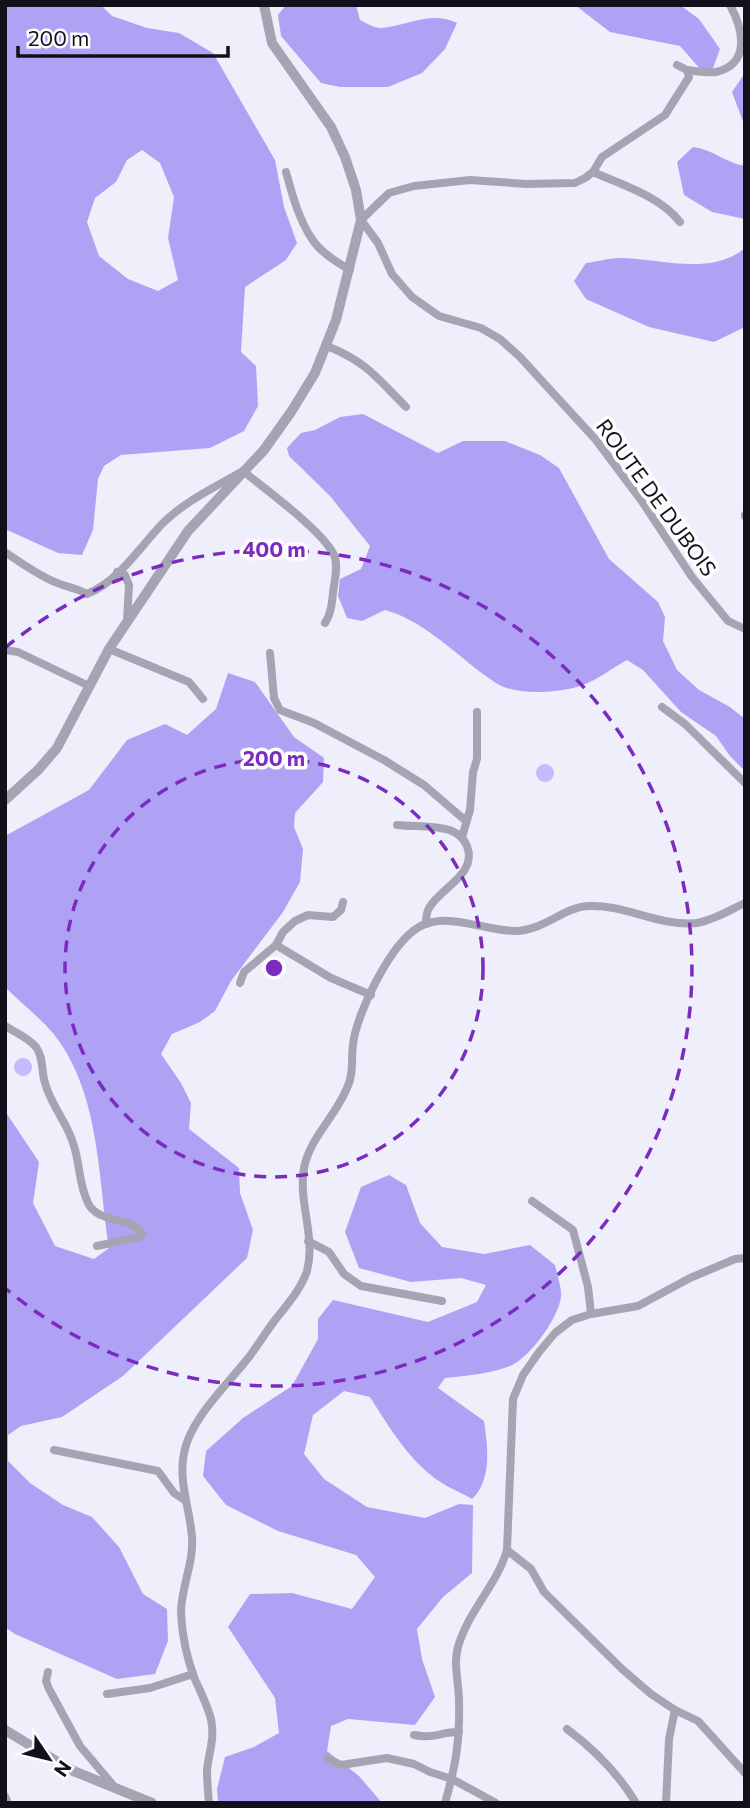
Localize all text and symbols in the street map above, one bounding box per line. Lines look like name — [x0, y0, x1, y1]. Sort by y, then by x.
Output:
scale bar — [18, 14, 228, 58]
text: 200 m — [28, 25, 89, 50]
street label: ROUTE DE DUBOIS — [592, 414, 722, 580]
text: 400 m — [242, 536, 306, 561]
text: 200 m — [243, 745, 305, 770]
centre of rings — [262, 956, 286, 980]
north arrow — [14, 1724, 84, 1794]
text: N — [50, 1757, 77, 1781]

